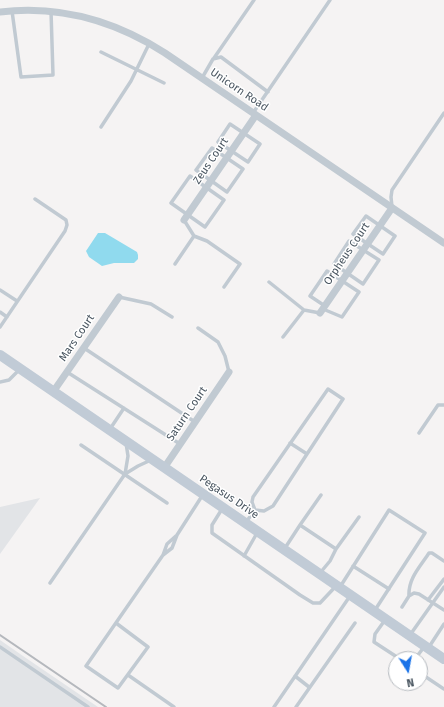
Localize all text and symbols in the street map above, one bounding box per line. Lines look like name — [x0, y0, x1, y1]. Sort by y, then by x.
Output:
street label: Unicorn Road — [207, 66, 271, 114]
street label: Zeus Court — [191, 135, 231, 187]
street label: Orpheus Court — [321, 220, 373, 288]
street label: Mars Court — [57, 312, 97, 364]
street label: Saturn Court — [164, 384, 210, 444]
street label: Pegasus Drive — [197, 472, 261, 522]
north arrow — [388, 651, 428, 691]
text: N — [405, 675, 415, 689]

